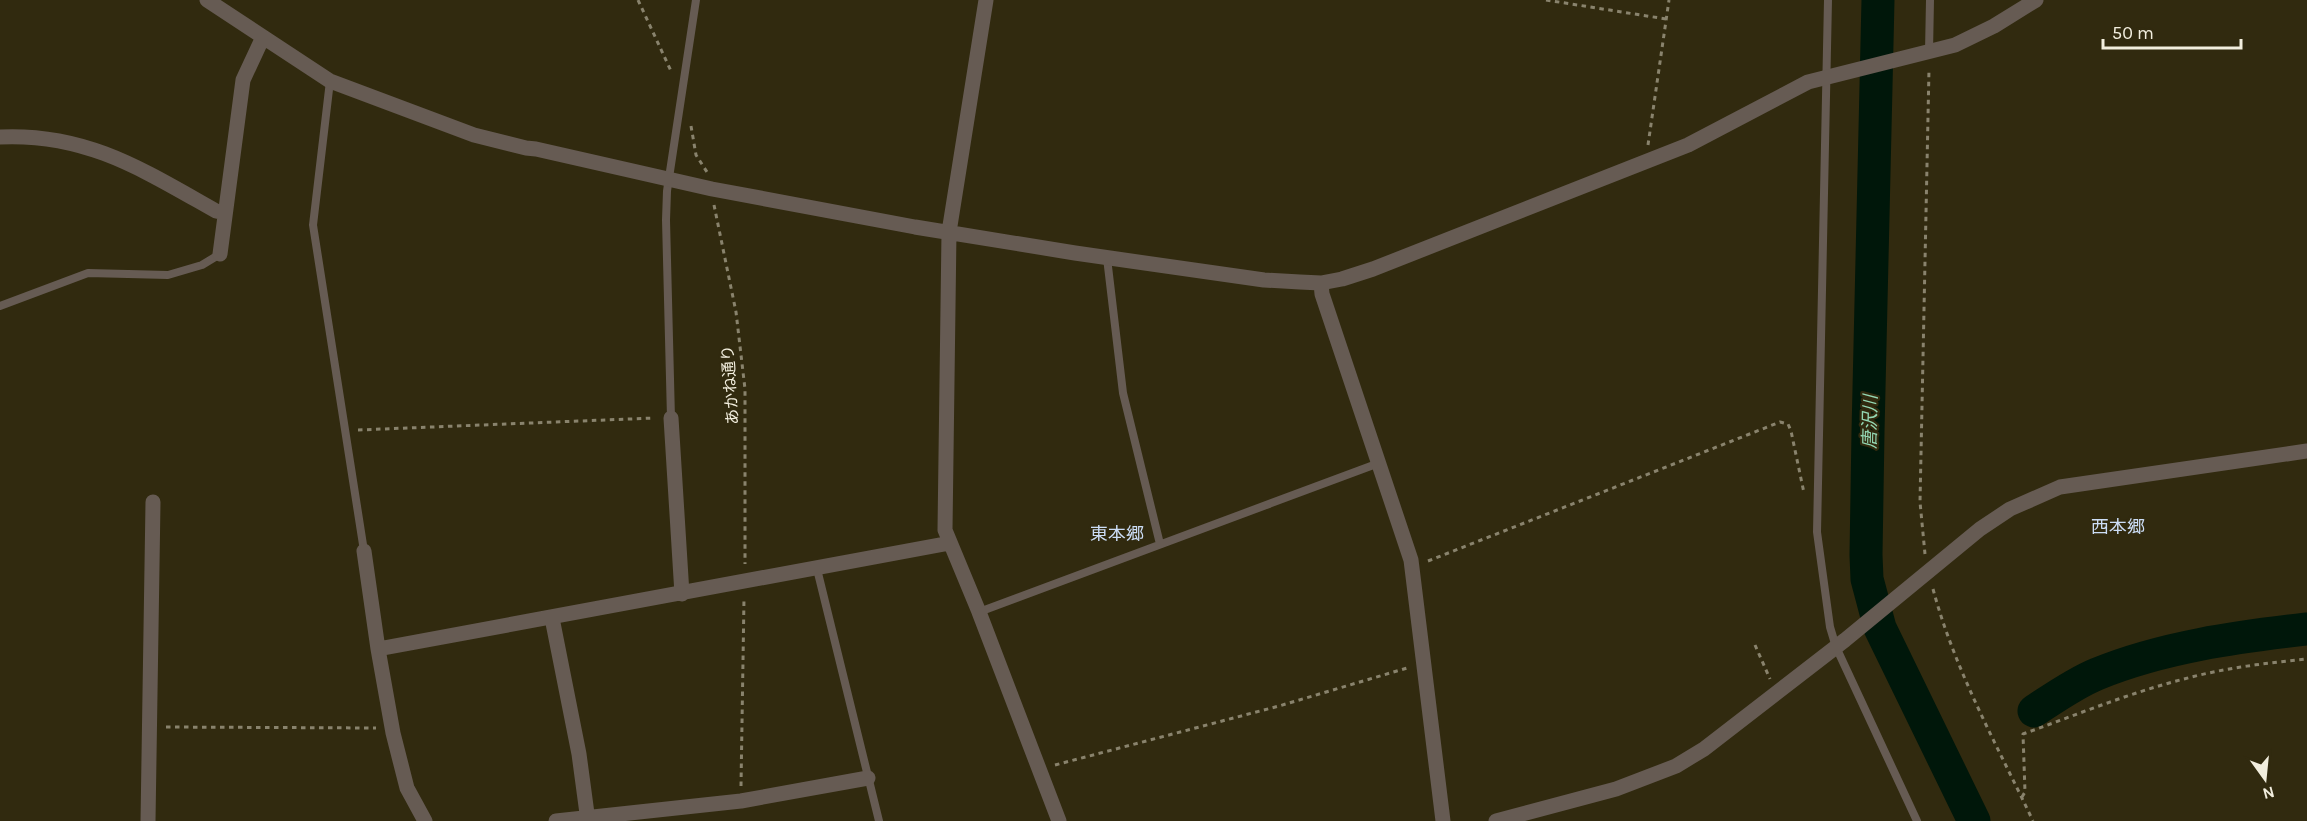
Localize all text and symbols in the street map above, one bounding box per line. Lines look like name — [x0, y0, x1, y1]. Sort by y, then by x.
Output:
scale bar — [2103, 12, 2241, 50]
text: 50 m — [2112, 22, 2154, 44]
street label: あかね通り — [718, 344, 742, 426]
water label: 唐沢川 — [1859, 393, 1882, 449]
district label: 西本郷 — [2091, 516, 2145, 538]
district label: 東本郷 — [1090, 523, 1144, 545]
north arrow — [2235, 749, 2295, 809]
text: N — [2261, 782, 2277, 804]

